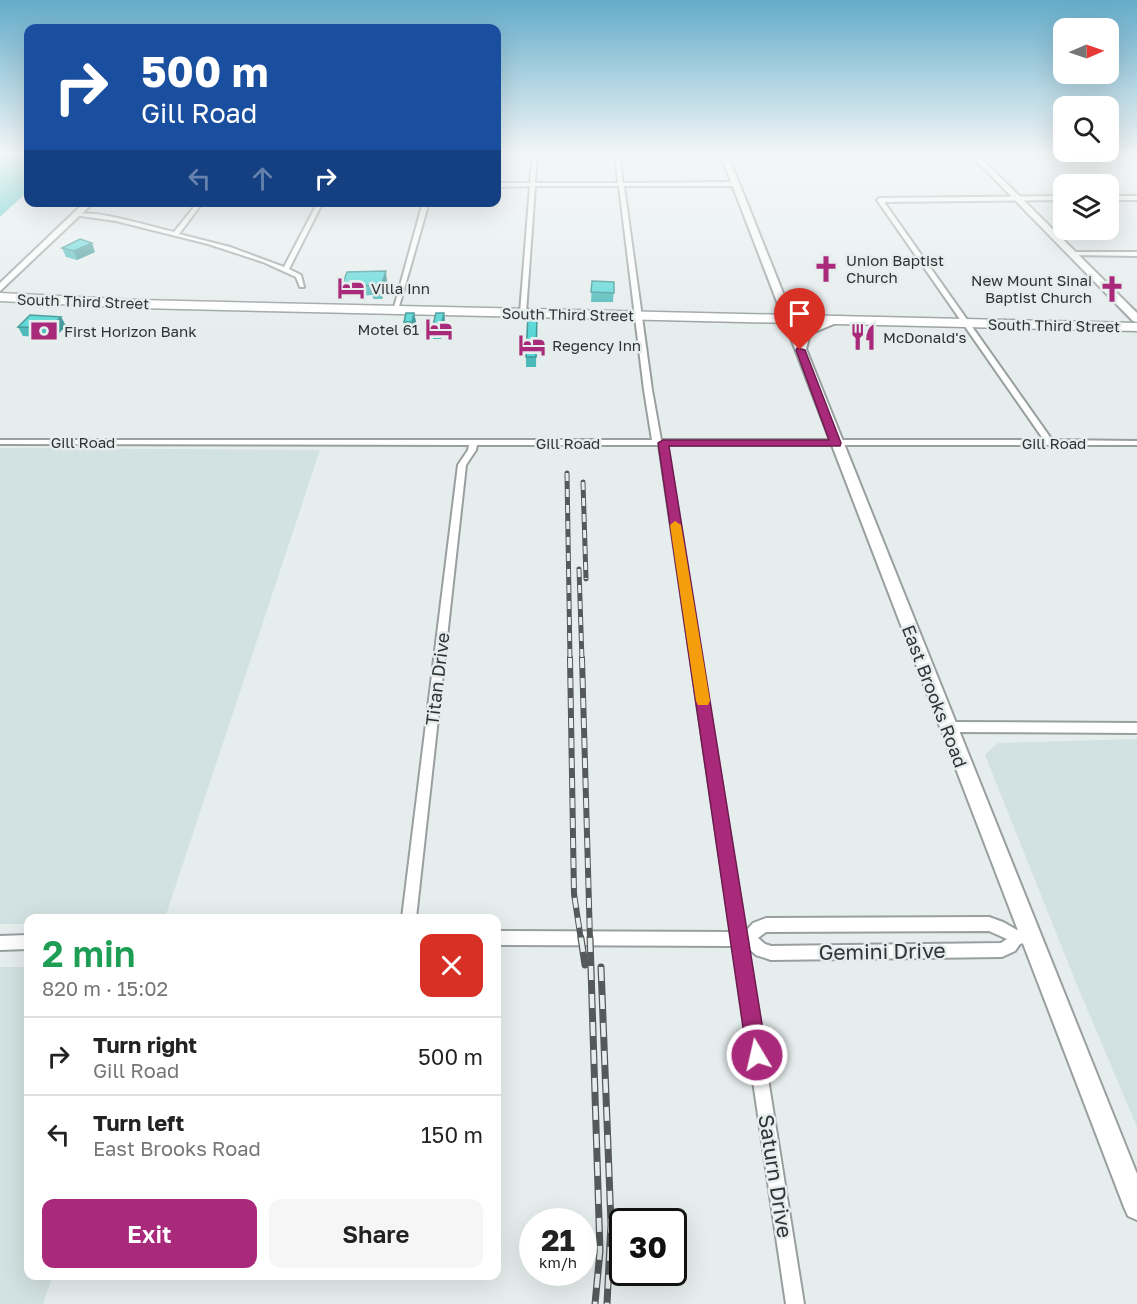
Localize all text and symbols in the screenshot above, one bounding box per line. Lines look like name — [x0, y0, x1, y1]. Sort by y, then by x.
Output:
north arrow — [1053, 18, 1119, 84]
map controls — [1053, 18, 1119, 240]
text: 500 m — [141, 46, 268, 96]
icon: right — [42, 48, 120, 126]
button: search — [1053, 96, 1119, 162]
text: Gill Road — [141, 97, 257, 129]
icon: left — [183, 162, 216, 195]
icon: ahead — [246, 162, 279, 195]
icon: right — [309, 162, 342, 195]
button: layers — [1053, 174, 1119, 240]
place label: Union Baptist Church — [846, 251, 944, 286]
church icon: Union Baptist Church — [811, 254, 841, 284]
place label: New Mount Sinai Baptist Church — [971, 271, 1092, 306]
hotel icon: Villa Inn — [336, 273, 366, 303]
church icon: New Mount Sinai Baptist Church — [1097, 274, 1127, 304]
place label: Villa Inn — [371, 279, 430, 297]
pin — [774, 288, 825, 350]
street label: South Third Street — [17, 290, 149, 312]
icon: arrive — [783, 297, 816, 330]
street label: South Third Street — [502, 304, 634, 324]
hotel icon: Motel 61 — [424, 314, 454, 344]
street label: South Third Street — [988, 315, 1120, 335]
bank icon: First Horizon Bank — [29, 316, 59, 346]
place label: Motel 61 — [357, 320, 419, 338]
place label: First Horizon Bank — [64, 322, 197, 340]
restaurant icon: McDonald's — [848, 322, 878, 352]
place label: McDonald's — [883, 328, 966, 346]
hotel icon: Regency Inn — [517, 330, 547, 360]
place label: Regency Inn — [552, 336, 641, 354]
street label: Gill Road — [51, 433, 115, 451]
street label: Gill Road — [536, 434, 600, 452]
street label: Gill Road — [1022, 434, 1086, 452]
street label: East Brooks Road — [898, 622, 972, 770]
street label: Titan Drive — [420, 631, 454, 727]
text: 2 min — [42, 932, 136, 975]
button: close — [420, 934, 483, 997]
street label: Gemini Drive — [818, 937, 946, 965]
text: 820 m · 15:02 — [42, 976, 168, 1000]
position arrow — [725, 1023, 789, 1087]
text: Turn right — [93, 1031, 197, 1058]
icon: right — [42, 1040, 75, 1073]
text: 500 m — [418, 1043, 483, 1070]
text: Gill Road — [93, 1058, 179, 1082]
text: Turn left — [93, 1109, 184, 1136]
street label: Saturn Drive — [753, 1112, 799, 1240]
icon: left — [42, 1118, 75, 1151]
text: 150 m — [421, 1121, 483, 1148]
text: East Brooks Road — [93, 1136, 261, 1160]
button: Exit — [42, 1199, 257, 1268]
button: Share — [269, 1199, 483, 1268]
speed limit sign: 30 — [609, 1208, 687, 1286]
text: 21 — [541, 1222, 575, 1258]
text: km/h — [539, 1253, 577, 1271]

